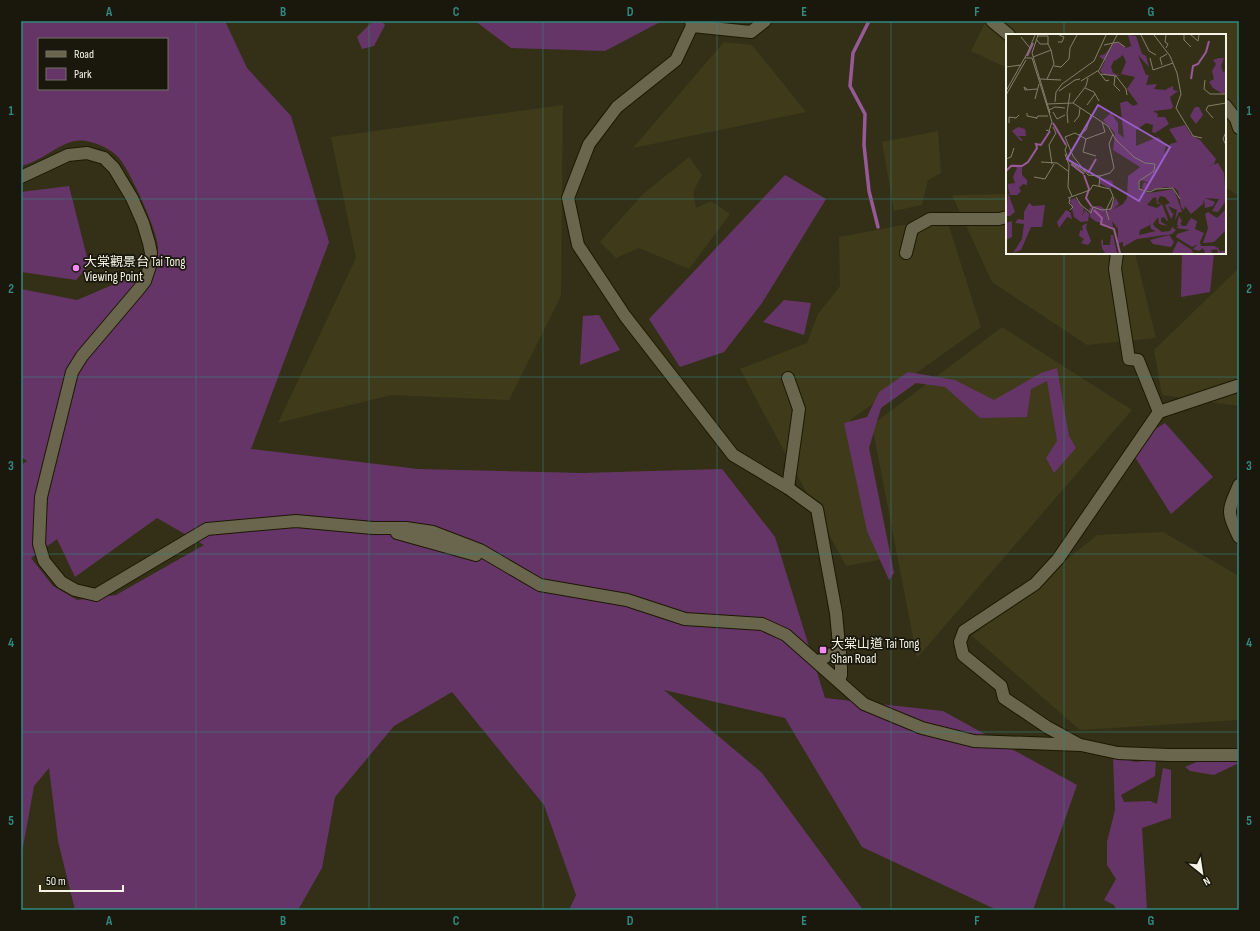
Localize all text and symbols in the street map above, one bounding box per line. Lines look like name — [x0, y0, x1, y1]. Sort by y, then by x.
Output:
text: A — [105, 4, 113, 20]
text: B — [280, 4, 286, 20]
text: C — [453, 4, 460, 20]
text: D — [627, 4, 634, 20]
text: E — [801, 4, 807, 20]
text: F — [974, 4, 980, 20]
text: G — [1148, 4, 1155, 20]
inset map — [1006, 34, 1226, 254]
legend — [38, 38, 168, 90]
text: Road — [74, 47, 94, 62]
text: Park — [74, 67, 92, 82]
text: 1 — [8, 103, 14, 119]
text: 1 — [1246, 103, 1252, 119]
place label: 大棠觀景台 Tai Tong Viewing Point — [84, 254, 186, 285]
marker: 大棠觀景台 Tai Tong Viewing Point — [71, 263, 81, 273]
text: 2 — [8, 281, 14, 297]
text: 2 — [1246, 281, 1252, 297]
text: 3 — [8, 458, 14, 474]
text: 3 — [1246, 458, 1252, 474]
text: 4 — [8, 635, 14, 651]
text: 4 — [1246, 635, 1252, 651]
place label: 大棠山道 Tai Tong Shan Road — [831, 636, 920, 667]
marker: 大棠山道 Tai Tong Shan Road — [818, 645, 828, 655]
text: 5 — [8, 813, 14, 829]
text: 5 — [1246, 813, 1252, 829]
north arrow — [1182, 853, 1222, 893]
scale bar — [40, 867, 123, 893]
text: 50 m — [46, 874, 66, 889]
text: N — [1201, 874, 1213, 888]
text: A — [105, 913, 113, 929]
text: B — [280, 913, 286, 929]
text: C — [453, 913, 460, 929]
text: D — [627, 913, 634, 929]
text: E — [801, 913, 807, 929]
text: F — [974, 913, 980, 929]
text: G — [1148, 913, 1155, 929]

